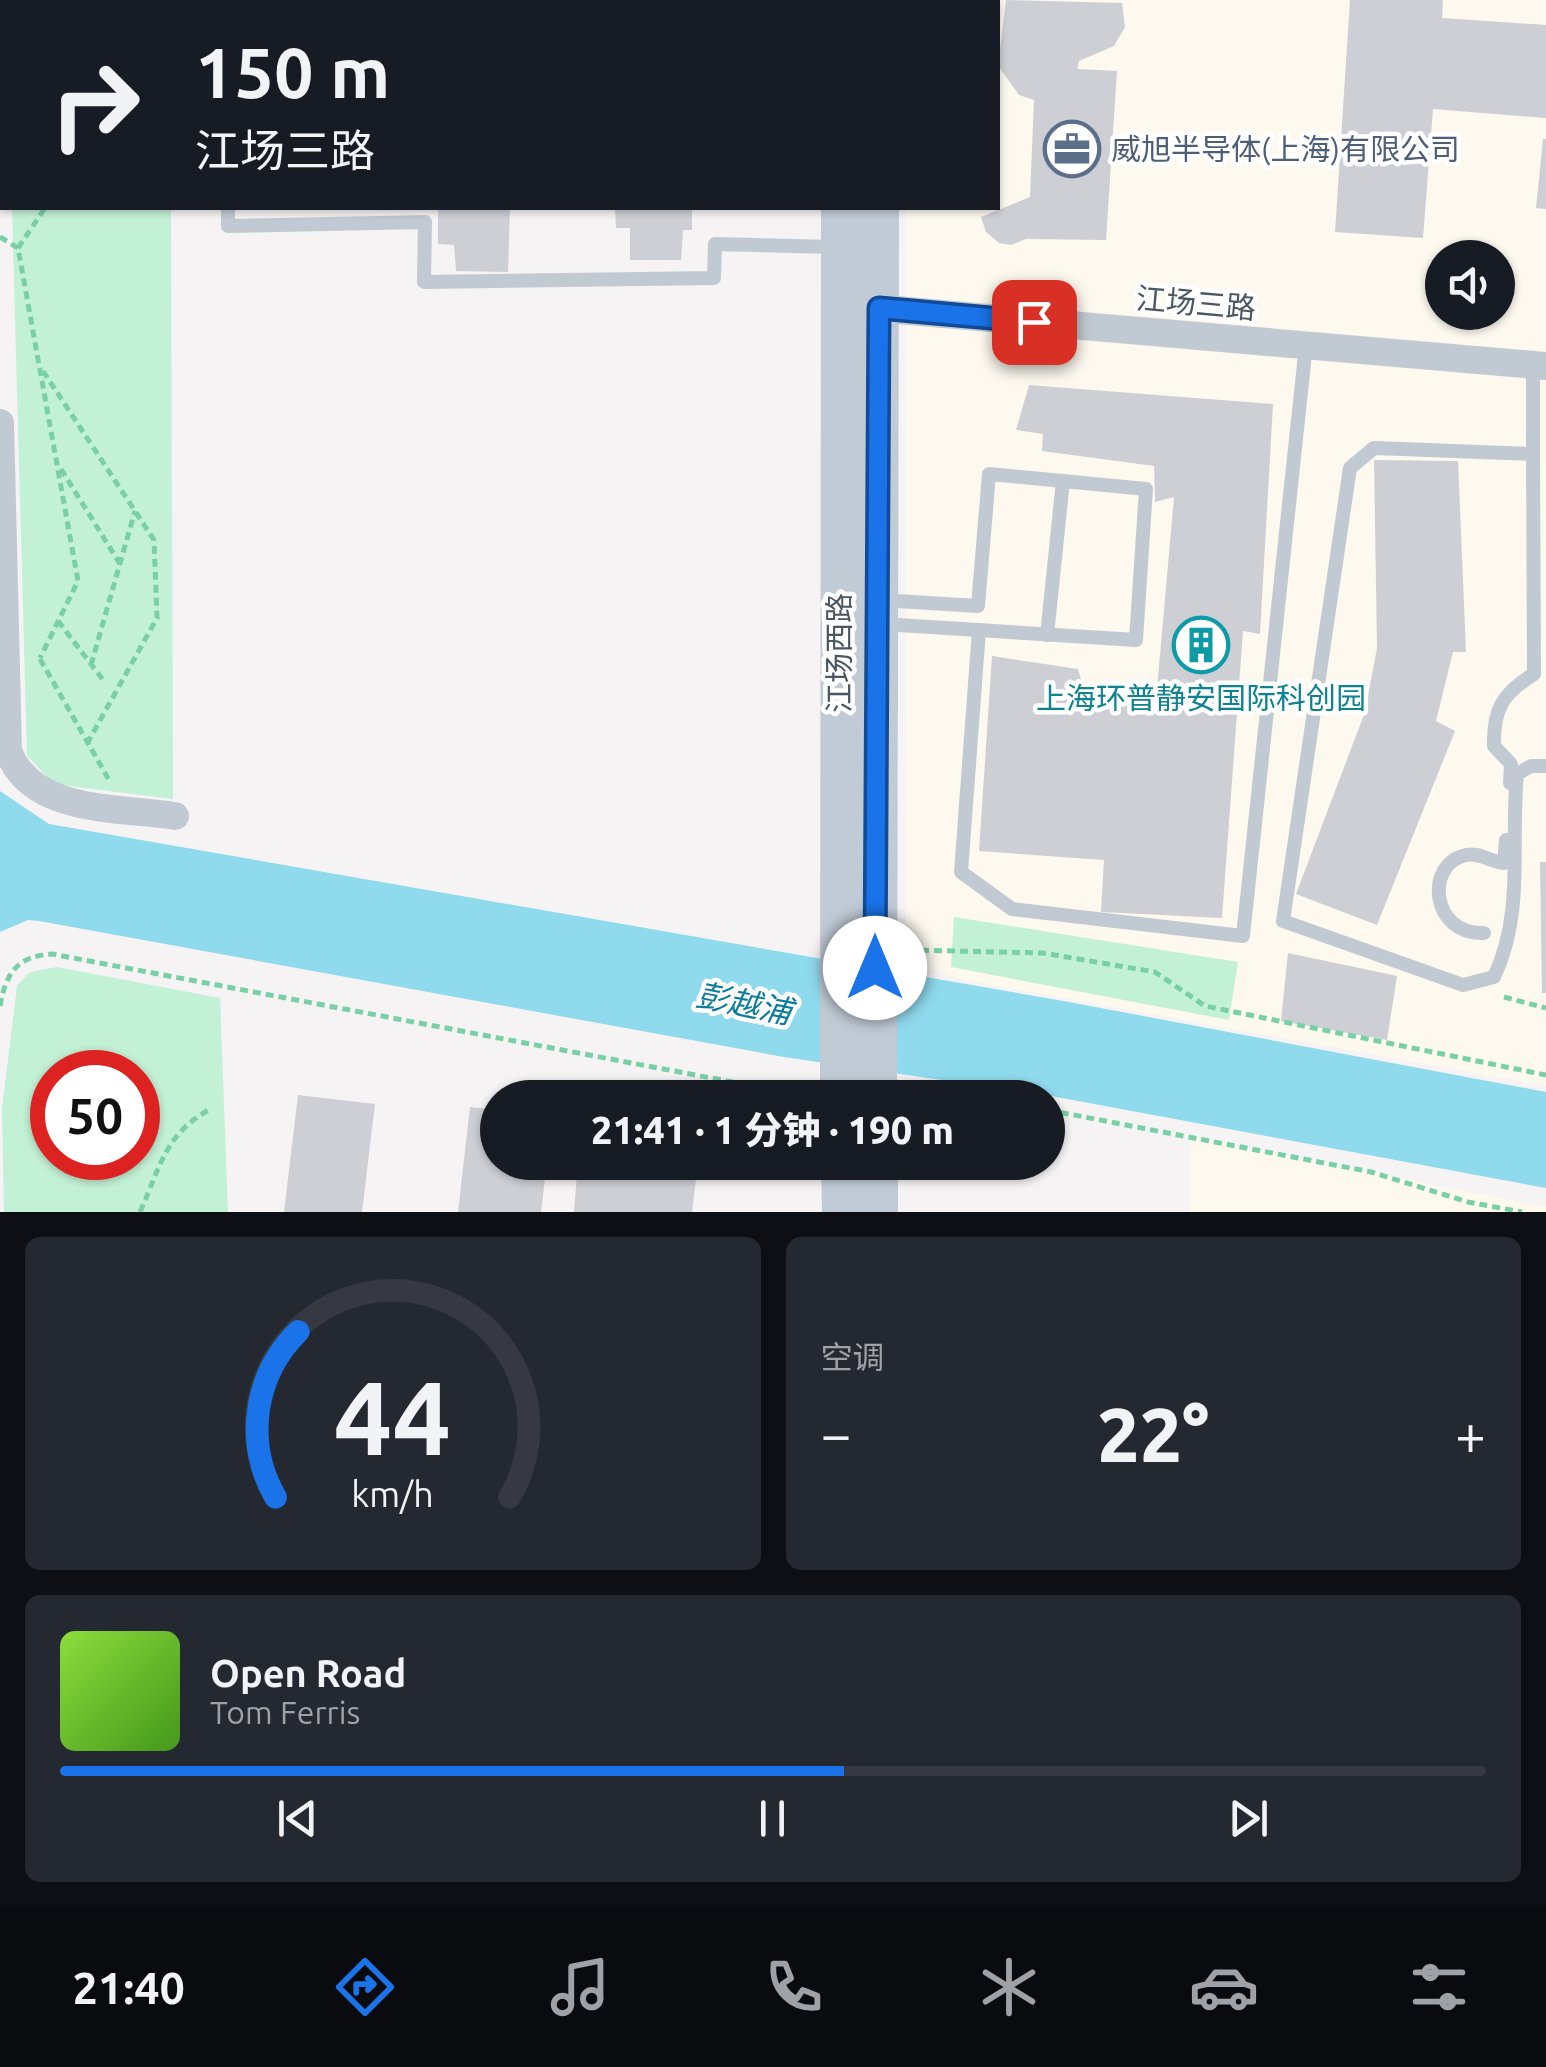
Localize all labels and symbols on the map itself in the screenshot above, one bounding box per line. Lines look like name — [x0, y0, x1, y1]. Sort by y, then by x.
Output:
office icon: 威旭半导体(上海)有限公司 — [1042, 119, 1102, 179]
place label: 威旭半导体(上海)有限公司 — [1111, 132, 1460, 166]
pin — [992, 280, 1077, 365]
street label: 江场三路 — [1135, 281, 1257, 325]
street label: 江场西路 — [822, 593, 856, 713]
building icon: 上海环普静安国际科创园 — [1171, 615, 1231, 675]
place label: 上海环普静安国际科创园 — [1036, 681, 1366, 715]
position arrow — [823, 916, 927, 1020]
water label: 彭越浦 — [693, 976, 799, 1031]
speed limit sign: 50 — [30, 1050, 160, 1180]

